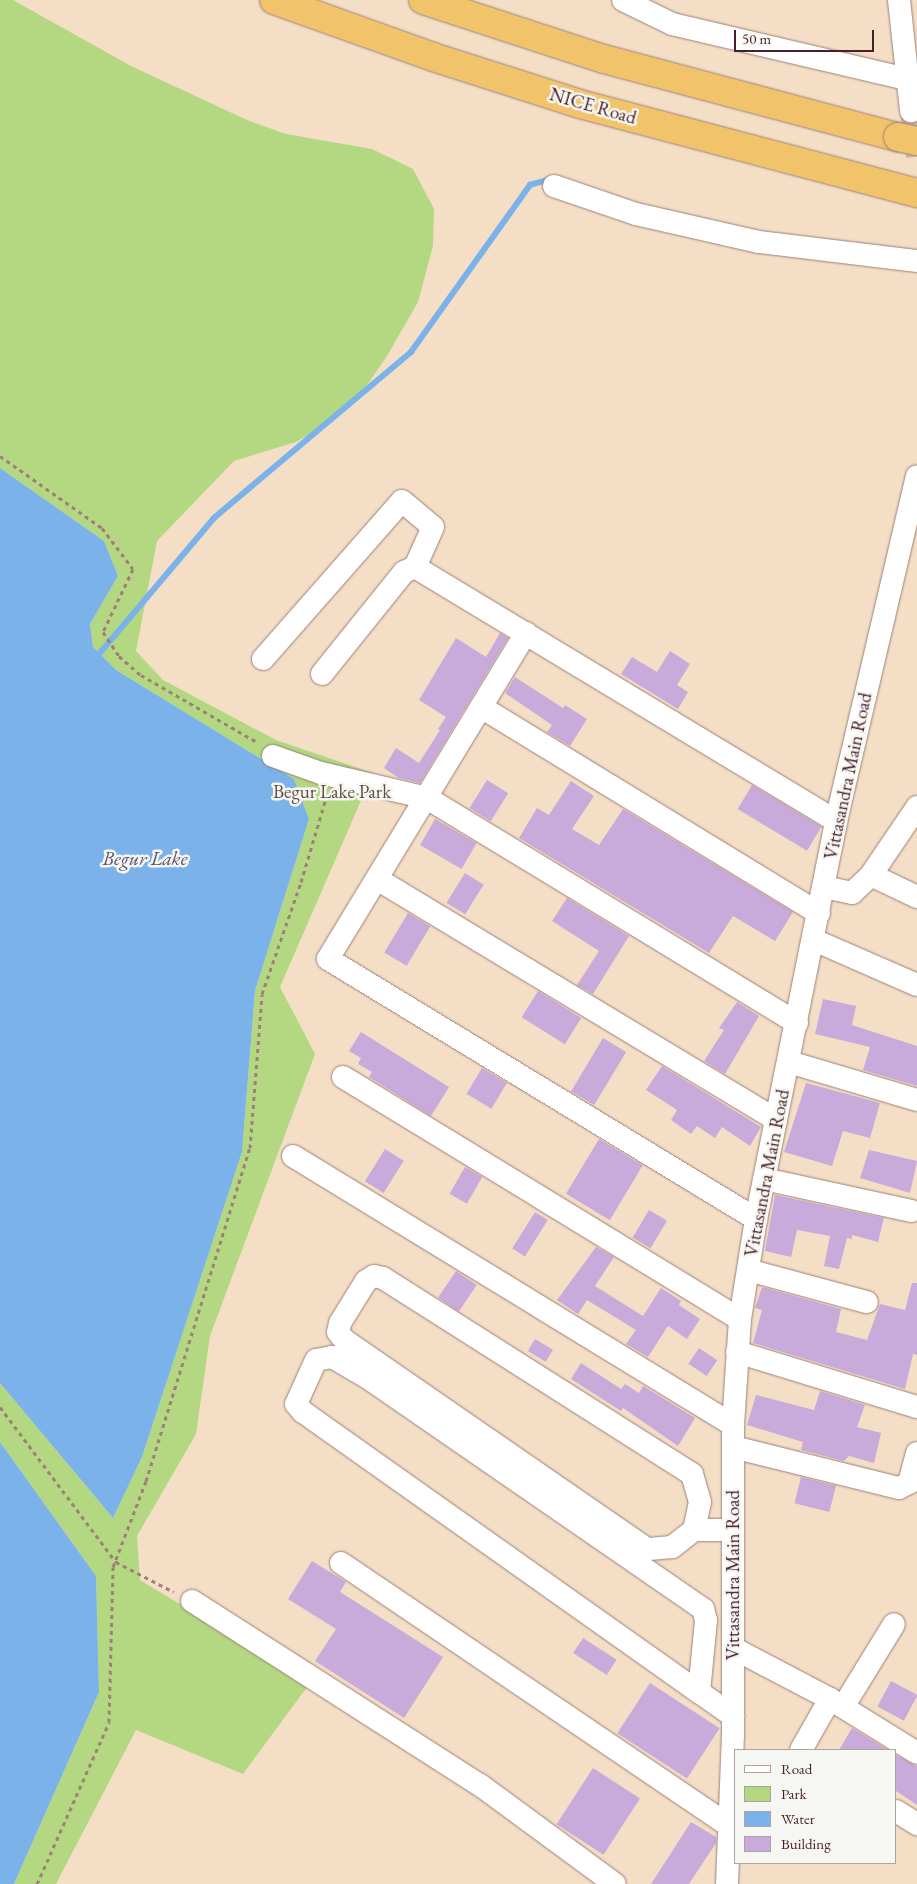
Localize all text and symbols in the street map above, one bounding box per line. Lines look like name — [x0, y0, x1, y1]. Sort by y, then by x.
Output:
scale bar — [737, 20, 877, 52]
text: 50 m — [742, 29, 771, 48]
street label: NICE Road — [547, 83, 639, 129]
street label: Vittasandra Main Road — [819, 690, 877, 862]
park label: Begur Lake Park — [273, 781, 391, 803]
water label: Begur Lake — [102, 846, 188, 870]
street label: Vittasandra Main Road — [740, 1087, 794, 1259]
street label: Vittasandra Main Road — [722, 1490, 744, 1660]
legend — [734, 1749, 897, 1864]
text: Road — [781, 1759, 812, 1778]
text: Park — [781, 1784, 807, 1803]
text: Water — [781, 1809, 815, 1828]
text: Building — [781, 1834, 831, 1853]

